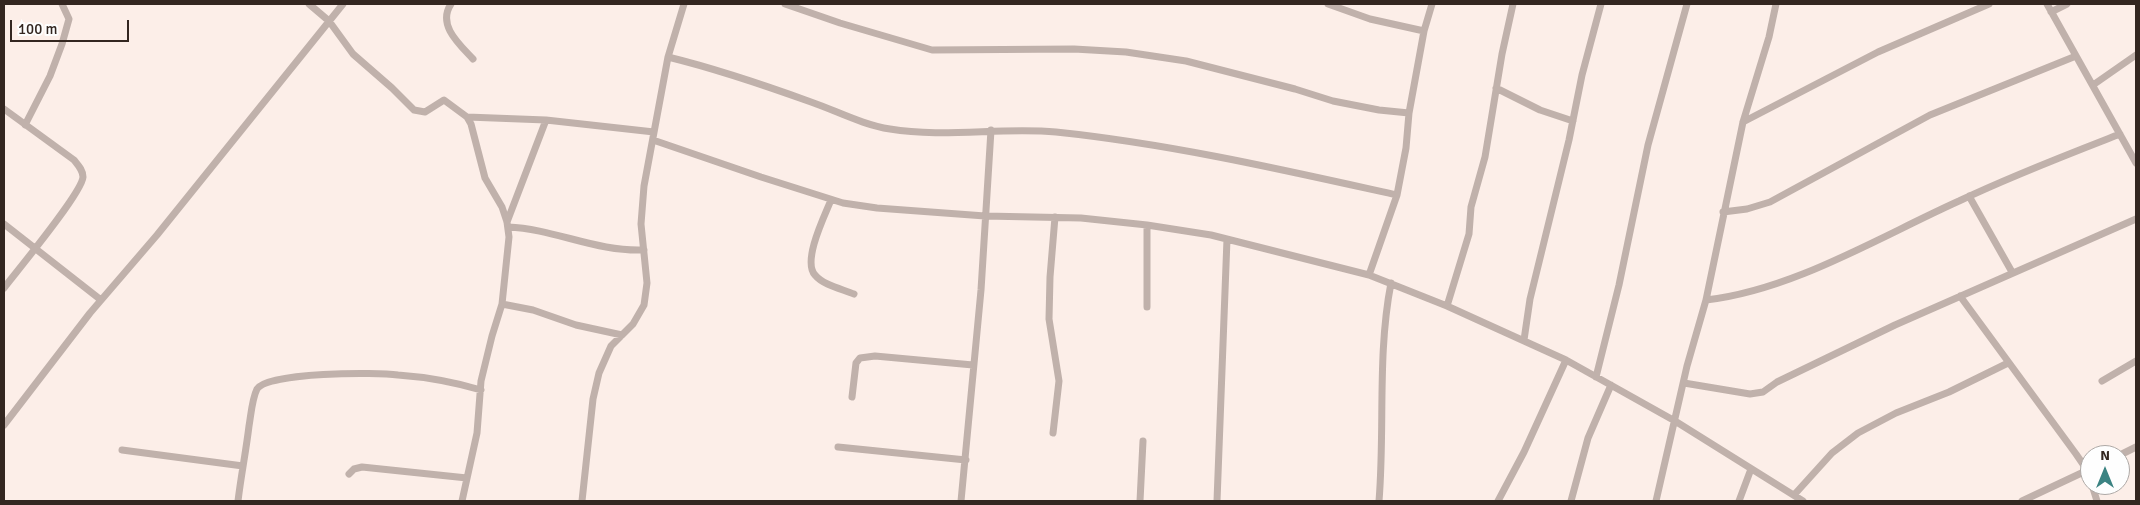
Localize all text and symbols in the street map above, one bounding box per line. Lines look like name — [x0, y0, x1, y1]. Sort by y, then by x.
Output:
scale bar — [12, 10, 131, 42]
text: 100 m — [18, 20, 58, 38]
north arrow — [2080, 445, 2130, 495]
text: N — [2100, 447, 2110, 464]

